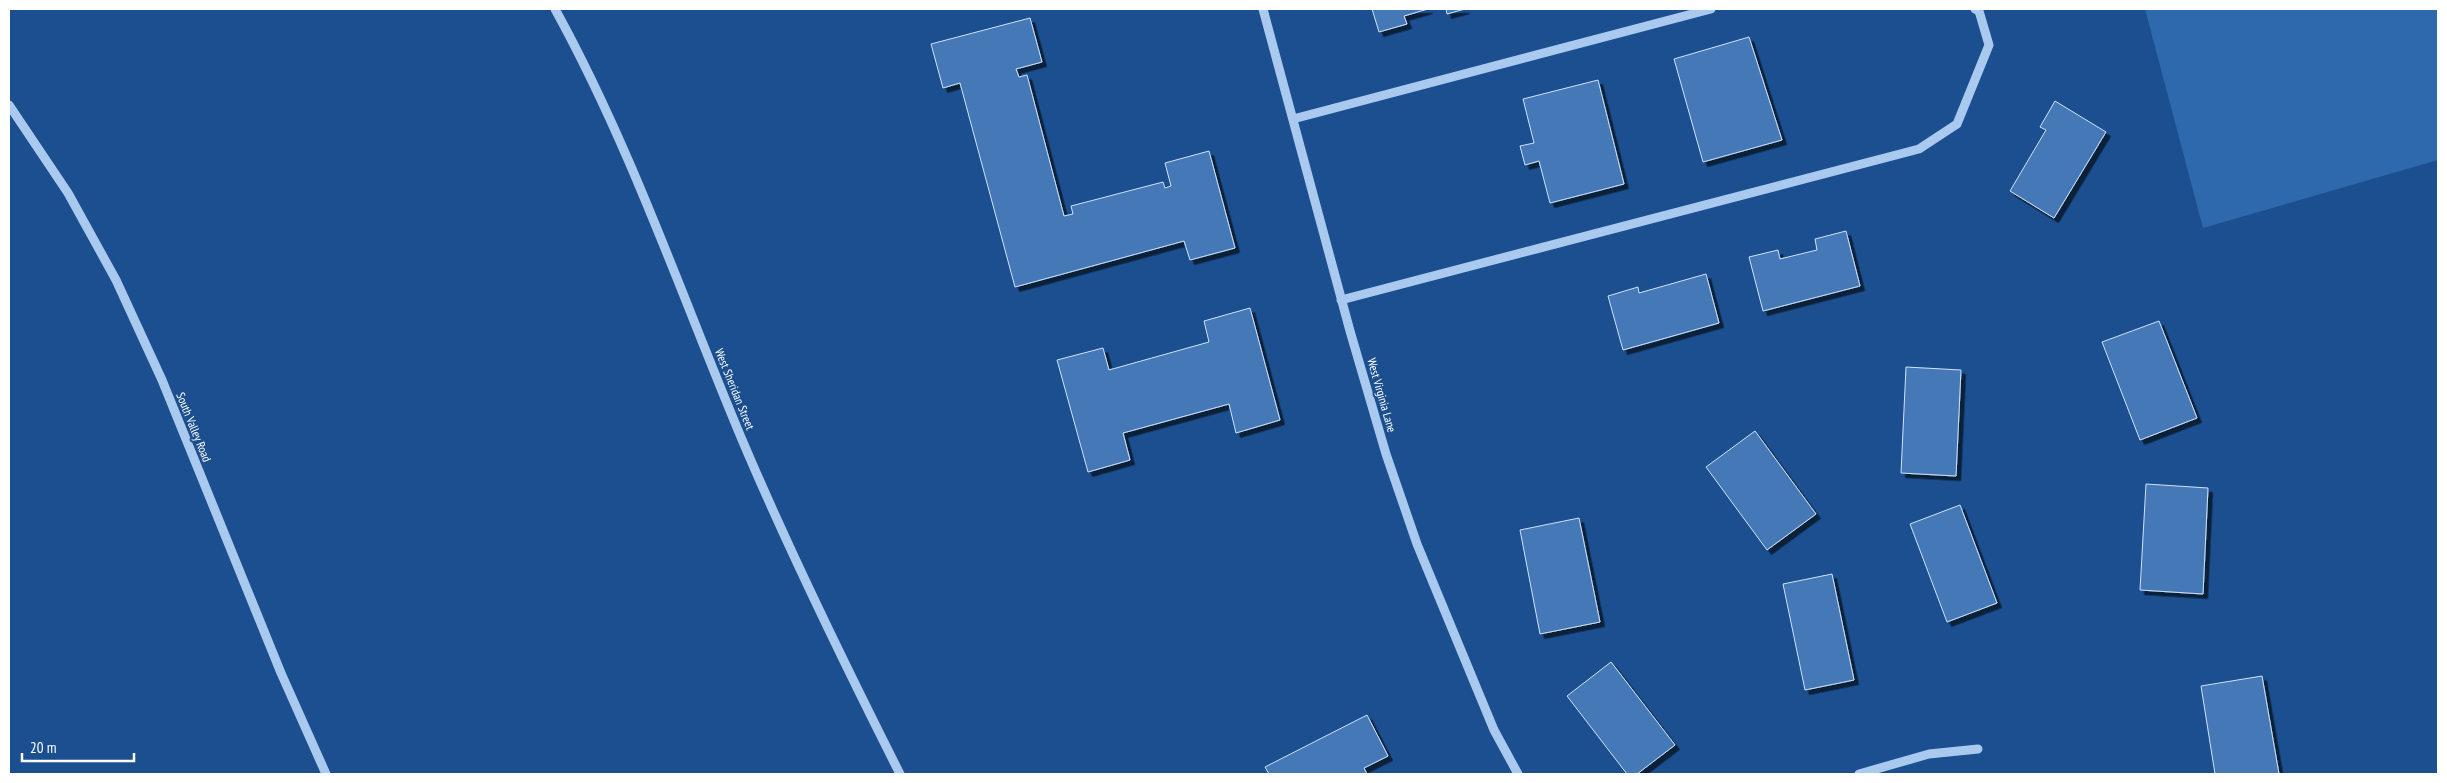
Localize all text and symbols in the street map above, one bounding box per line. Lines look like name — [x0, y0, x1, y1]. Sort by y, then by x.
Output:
street label: West Sheridan Street — [712, 346, 758, 433]
street label: West Virginia Lane — [1364, 356, 1400, 434]
street label: South Valley Road — [173, 390, 215, 464]
scale bar — [22, 730, 135, 762]
text: 20 m — [30, 738, 56, 757]

